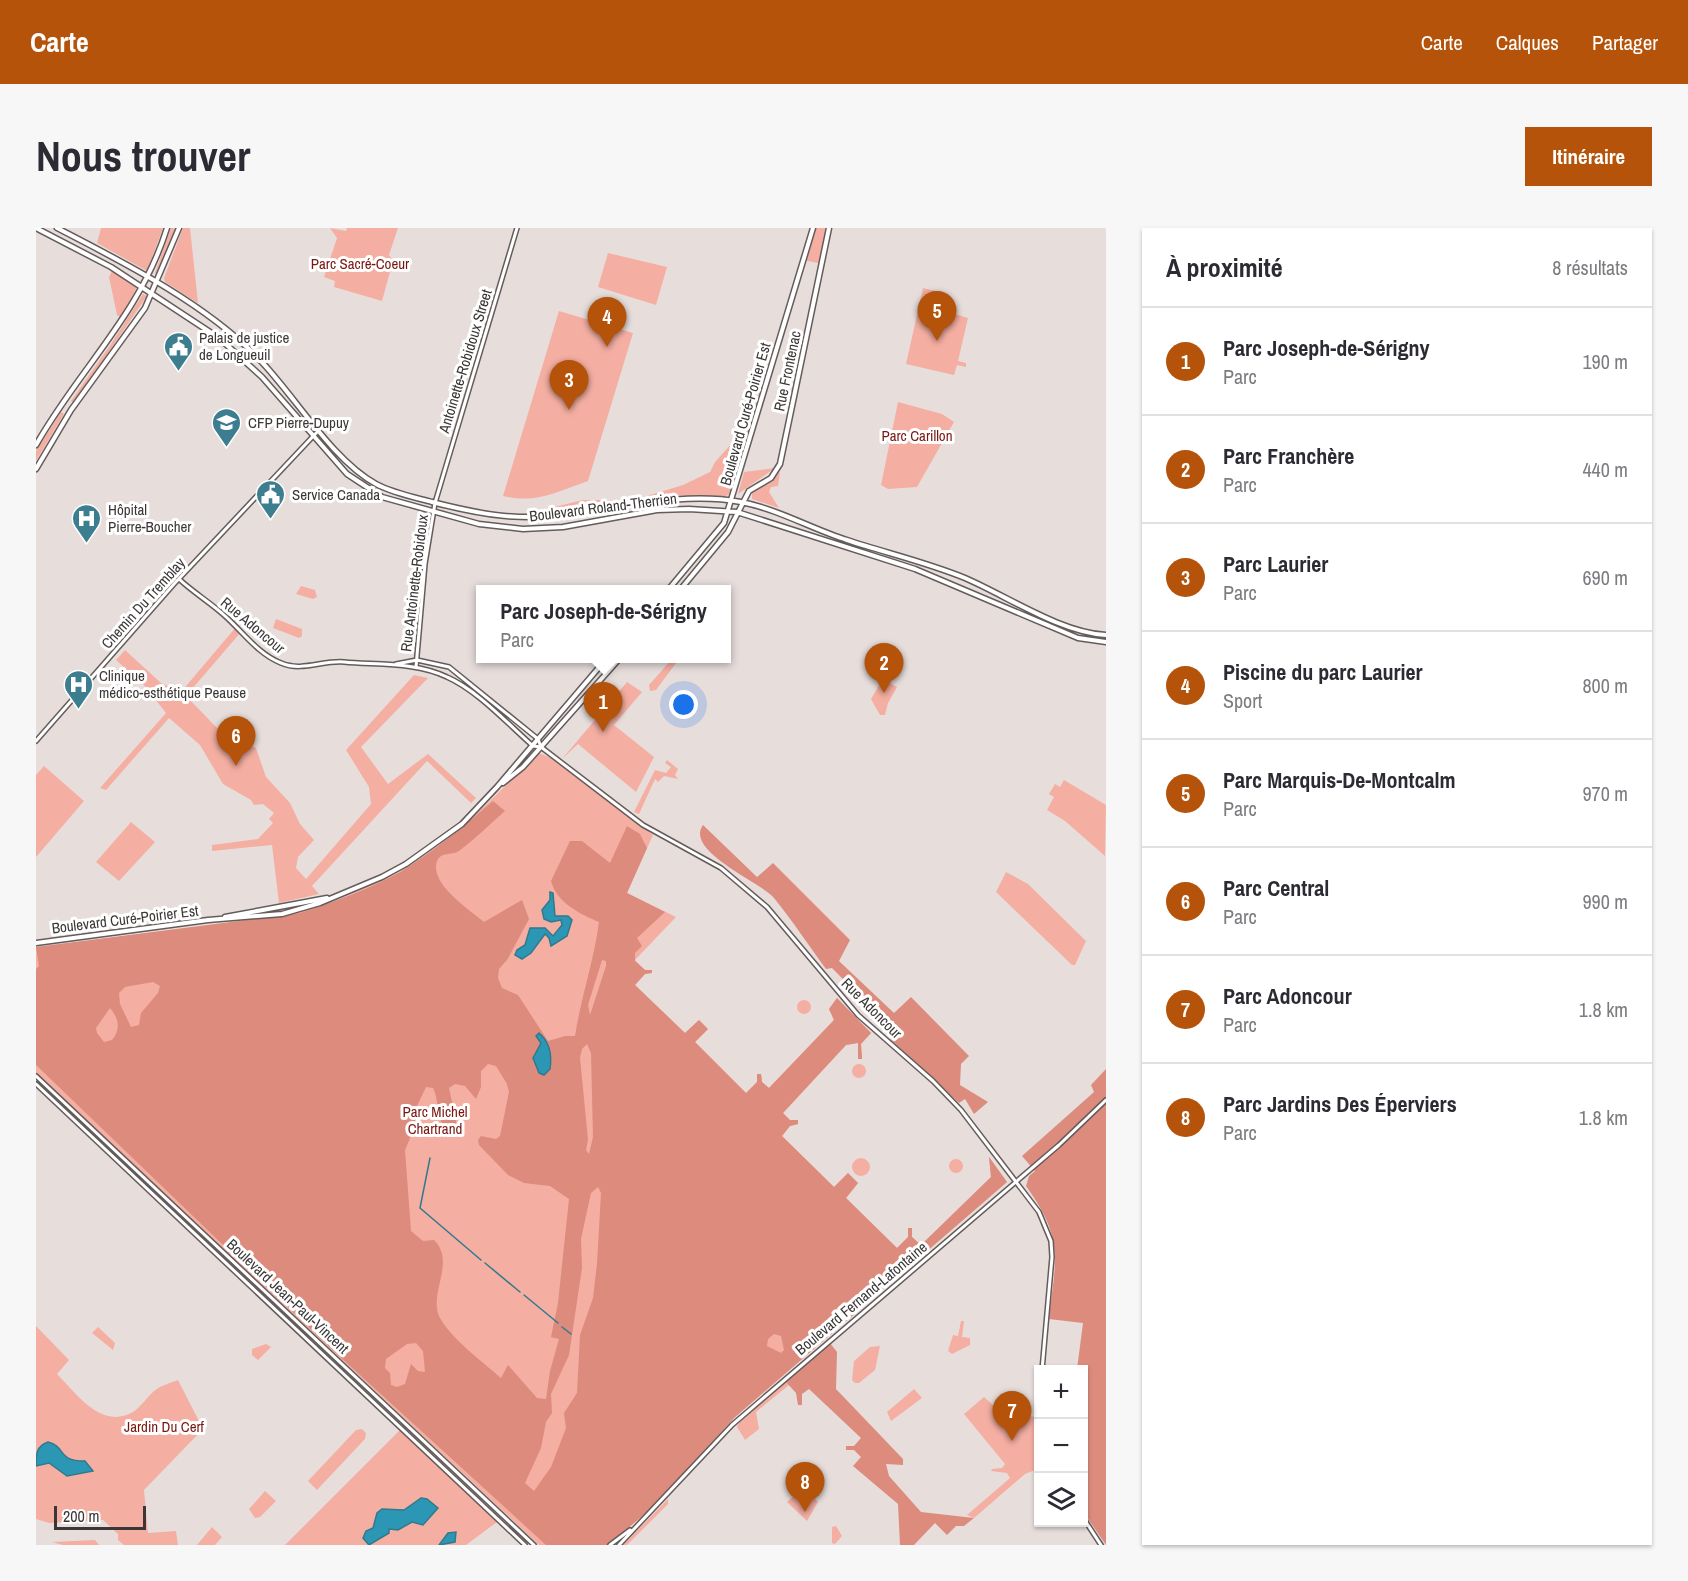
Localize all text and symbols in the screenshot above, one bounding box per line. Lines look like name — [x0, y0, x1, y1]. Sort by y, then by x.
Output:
text: Carte — [30, 23, 89, 61]
text: Carte — [1421, 28, 1463, 57]
text: Calques — [1496, 28, 1559, 57]
text: Partager — [1592, 28, 1658, 57]
button: Itinéraire — [1525, 127, 1652, 186]
text: Nous trouver — [36, 128, 250, 184]
text: À proximité — [1166, 250, 1283, 285]
park label: Parc Sacré-Coeur — [311, 253, 409, 274]
text: 8 résultats — [1552, 254, 1628, 281]
street label: Antoinette-Robidoux Street — [433, 286, 497, 436]
pin: 5 — [918, 291, 956, 341]
pin: 4 — [588, 298, 626, 347]
place label: Palais de justice de Longueuil — [199, 327, 289, 365]
street label: Rue Frontenac — [768, 329, 806, 413]
public building icon: Palais de justice de Longueuil — [162, 330, 194, 372]
text: Parc Joseph-de-Sérigny — [1223, 333, 1430, 363]
street label: Boulevard Curé-Poirier Est — [715, 340, 776, 488]
text: 1 — [1181, 348, 1190, 375]
text: 190 m — [1582, 348, 1628, 375]
pin: 3 — [550, 360, 588, 410]
text: Parc — [1223, 363, 1257, 390]
school or university icon: CFP Pierre-Dupuy — [211, 406, 243, 448]
place label: CFP Pierre-Dupuy — [248, 412, 350, 433]
park label: Parc Carillon — [881, 425, 953, 446]
text: Parc Franchère — [1223, 441, 1354, 471]
text: 2 — [1181, 456, 1190, 483]
text: 440 m — [1582, 456, 1628, 483]
text: Parc — [1223, 471, 1257, 498]
public building icon: Service Canada — [255, 478, 287, 520]
place label: Service Canada — [292, 484, 380, 505]
street label: Boulevard Roland-Therrien — [528, 488, 678, 526]
place label: Hôpital Pierre-Boucher — [108, 499, 191, 537]
hospital icon: Hôpital Pierre-Boucher — [71, 502, 103, 544]
street label: Rue Antoinette-Robidoux — [395, 512, 433, 653]
text: Parc Laurier — [1223, 549, 1328, 579]
street label: Chemin Du Tremblay — [96, 552, 190, 653]
text: 3 — [1181, 564, 1190, 591]
text: 690 m — [1582, 564, 1628, 591]
text: Parc — [1223, 579, 1257, 606]
popup — [476, 585, 731, 663]
street label: Rue Adoncour — [216, 592, 290, 658]
text: Parc Joseph-de-Sérigny — [500, 596, 707, 626]
text: Parc — [500, 626, 534, 653]
pin: 2 — [864, 644, 904, 693]
text: Piscine du parc Laurier — [1223, 657, 1423, 687]
place label: Clinique médico-esthétique Peause — [99, 665, 246, 703]
hospital icon: Clinique médico-esthétique Peause — [62, 668, 94, 710]
text: 4 — [1181, 672, 1190, 699]
text: 800 m — [1582, 672, 1628, 699]
pin: 1 — [584, 682, 622, 732]
text: Sport — [1223, 687, 1262, 714]
your location — [669, 690, 698, 719]
pin: 6 — [216, 716, 256, 766]
text: Parc Marquis-De-Montcalm — [1223, 765, 1456, 795]
text: 5 — [1181, 780, 1190, 807]
text: 970 m — [1582, 780, 1628, 807]
text: Parc — [1223, 795, 1257, 822]
text: Parc Central — [1223, 873, 1329, 903]
text: 6 — [1181, 888, 1190, 915]
text: 990 m — [1582, 888, 1628, 915]
street label: Boulevard Curé-Poirier Est — [50, 900, 200, 938]
text: Parc — [1223, 903, 1257, 930]
street label: Rue Adoncour — [837, 973, 907, 1043]
text: Parc Adoncour — [1223, 981, 1352, 1011]
text: 7 — [1181, 996, 1190, 1023]
text: 1.8 km — [1579, 996, 1628, 1023]
text: Parc — [1223, 1011, 1257, 1038]
text: Parc Jardins Des Éperviers — [1223, 1089, 1457, 1119]
park label: Parc Michel Chartrand — [403, 1101, 467, 1139]
text: 8 — [1181, 1104, 1190, 1131]
text: 1.8 km — [1579, 1104, 1628, 1131]
text: Parc — [1223, 1119, 1257, 1146]
street label: Boulevard Jean-Paul-Vincent — [222, 1234, 354, 1359]
street label: Boulevard Fernand-Lafontaine — [791, 1236, 932, 1359]
map controls — [1034, 1365, 1088, 1527]
button: + — [1034, 1365, 1088, 1419]
pin: 7 — [992, 1392, 1032, 1441]
park label: Jardin Du Cerf — [124, 1416, 205, 1437]
button: − — [1034, 1419, 1088, 1473]
pin: 8 — [786, 1462, 824, 1512]
button: layers — [1034, 1473, 1088, 1527]
scale bar — [54, 1503, 146, 1530]
text: 200 m — [63, 1505, 99, 1527]

